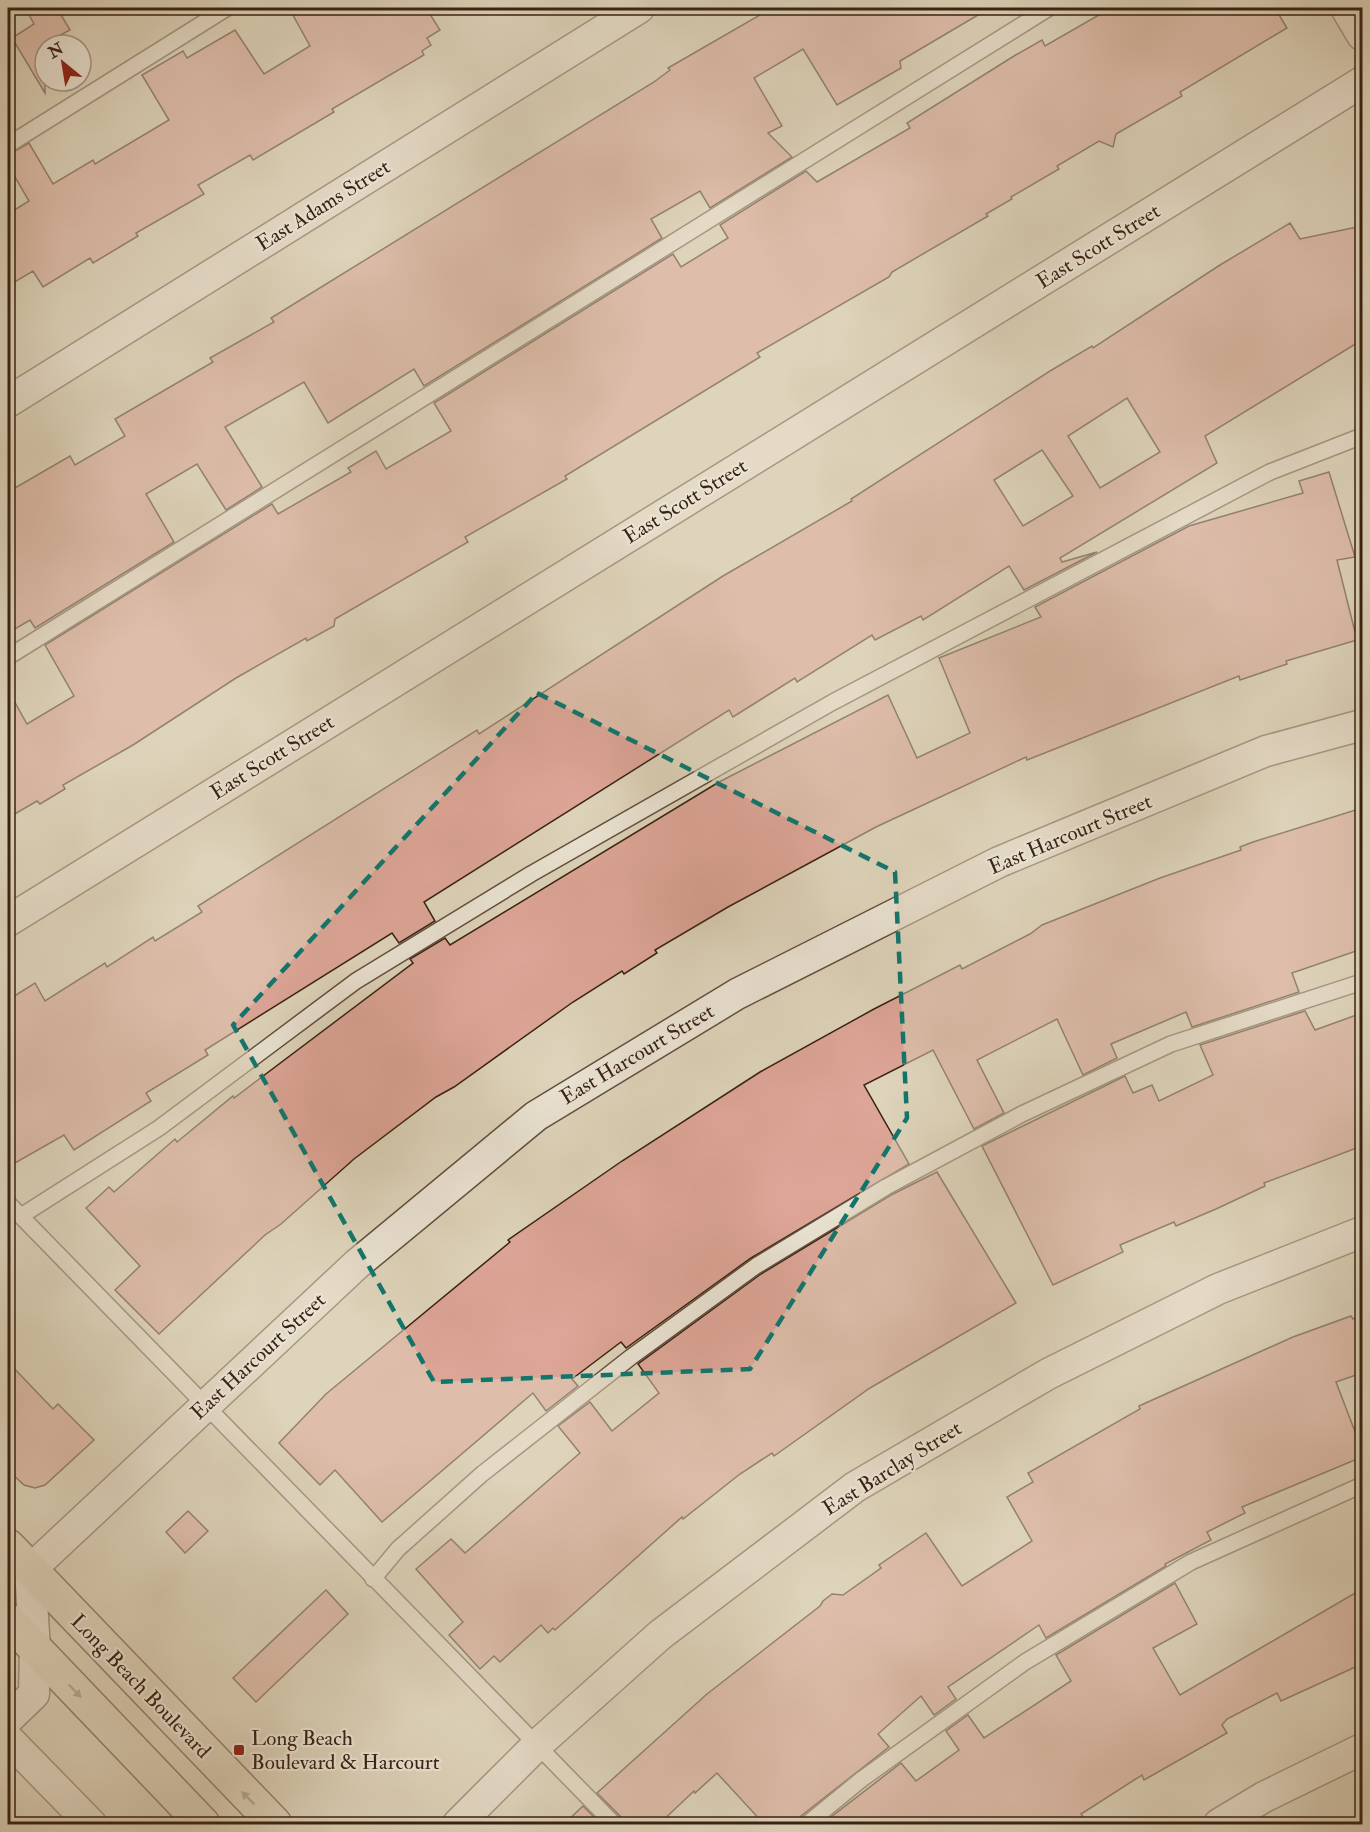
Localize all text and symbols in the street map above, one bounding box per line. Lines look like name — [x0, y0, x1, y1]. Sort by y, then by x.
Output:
north arrow — [33, 33, 93, 93]
text: N — [44, 38, 68, 64]
street label: East Adams Street — [251, 153, 395, 257]
street label: East Scott Street — [1031, 198, 1165, 295]
street label: East Scott Street — [618, 453, 752, 550]
street label: East Scott Street — [205, 709, 339, 806]
street label: East Harcourt Street — [984, 788, 1156, 881]
street label: East Harcourt Street — [555, 998, 719, 1111]
street label: East Harcourt Street — [185, 1287, 332, 1426]
street label: East Barclay Street — [818, 1415, 967, 1522]
street label: Long Beach Boulevard — [65, 1608, 217, 1765]
one-way arrow — [68, 1684, 82, 1698]
place label: Long Beach Boulevard & Harcourt — [251, 1725, 440, 1776]
marker: Long Beach Boulevard & Harcourt — [232, 1743, 246, 1757]
one-way arrow — [242, 1791, 256, 1805]

